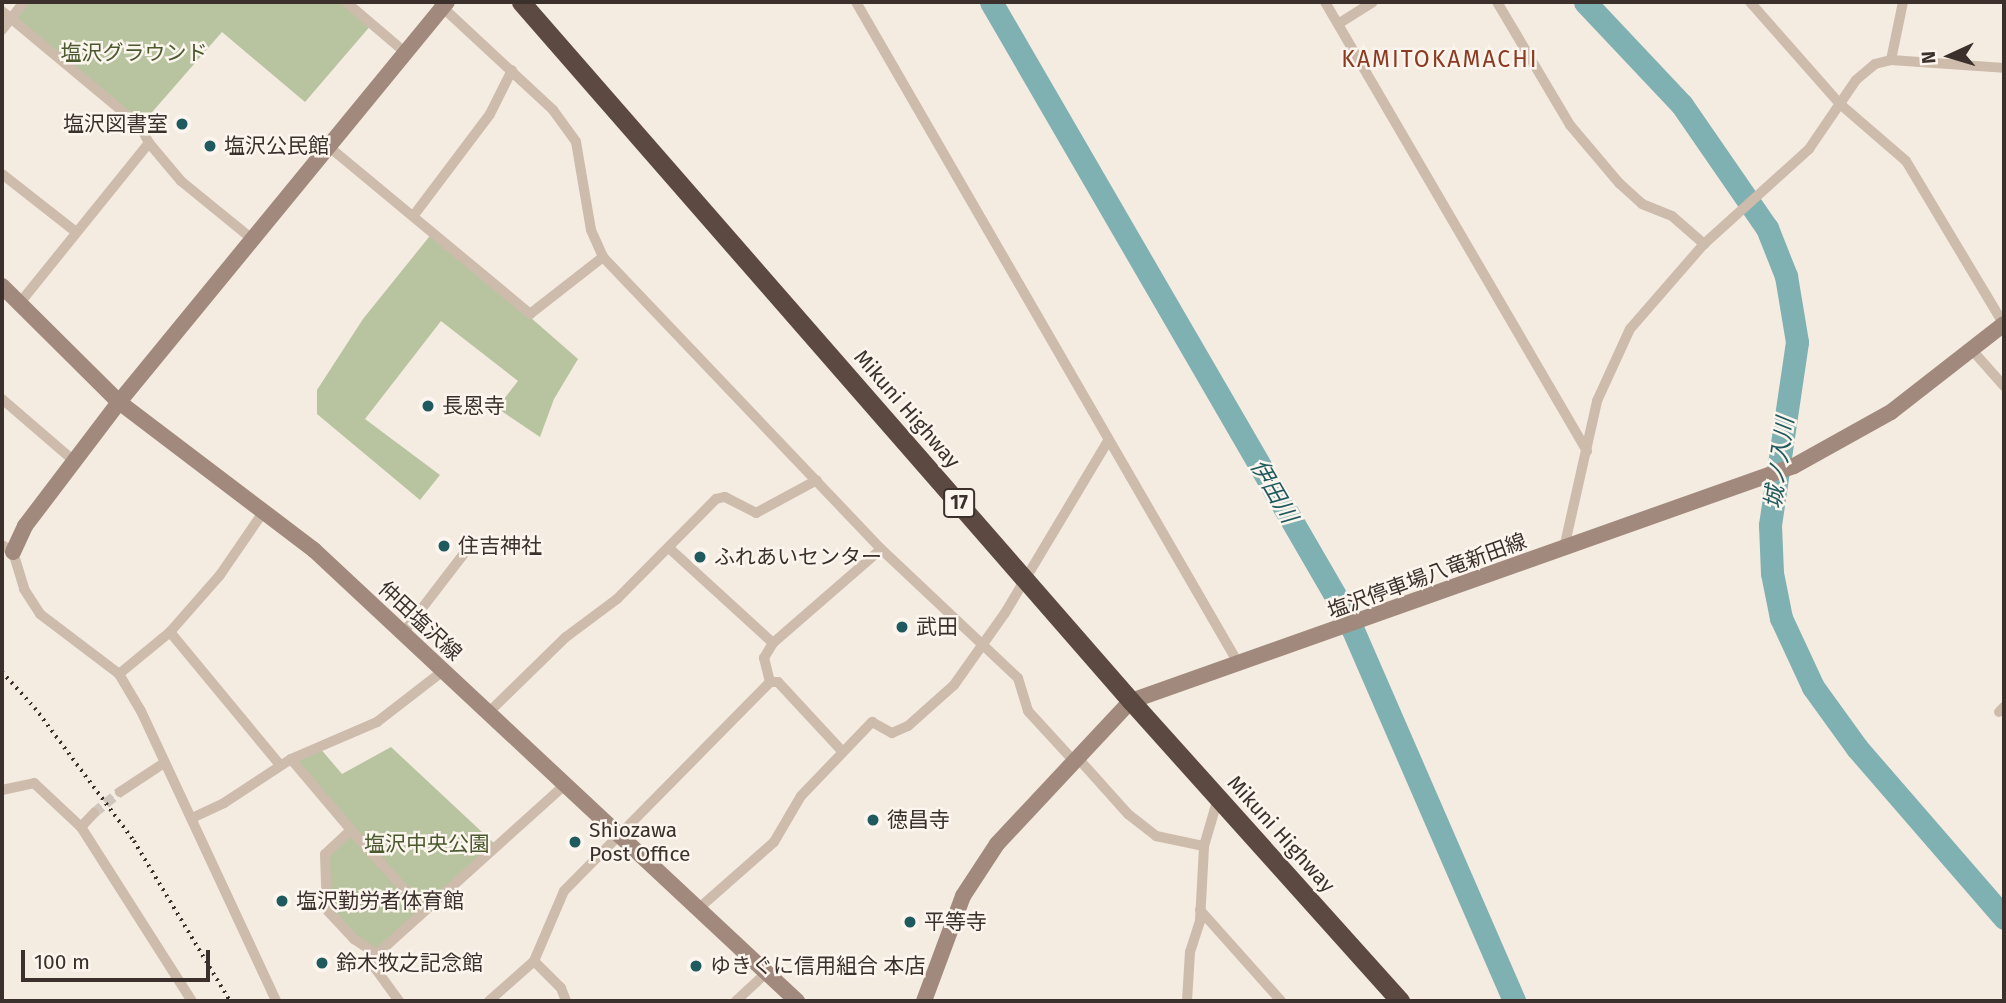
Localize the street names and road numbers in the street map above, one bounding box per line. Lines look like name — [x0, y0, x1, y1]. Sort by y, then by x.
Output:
street label: Mikuni Highway — [849, 345, 965, 473]
road number: 17 — [942, 488, 976, 518]
street label: 塩沢停車場八竜新田線 — [1324, 528, 1530, 624]
street label: 仲田塩沢線 — [373, 576, 467, 666]
street label: Mikuni Highway — [1222, 770, 1340, 898]

